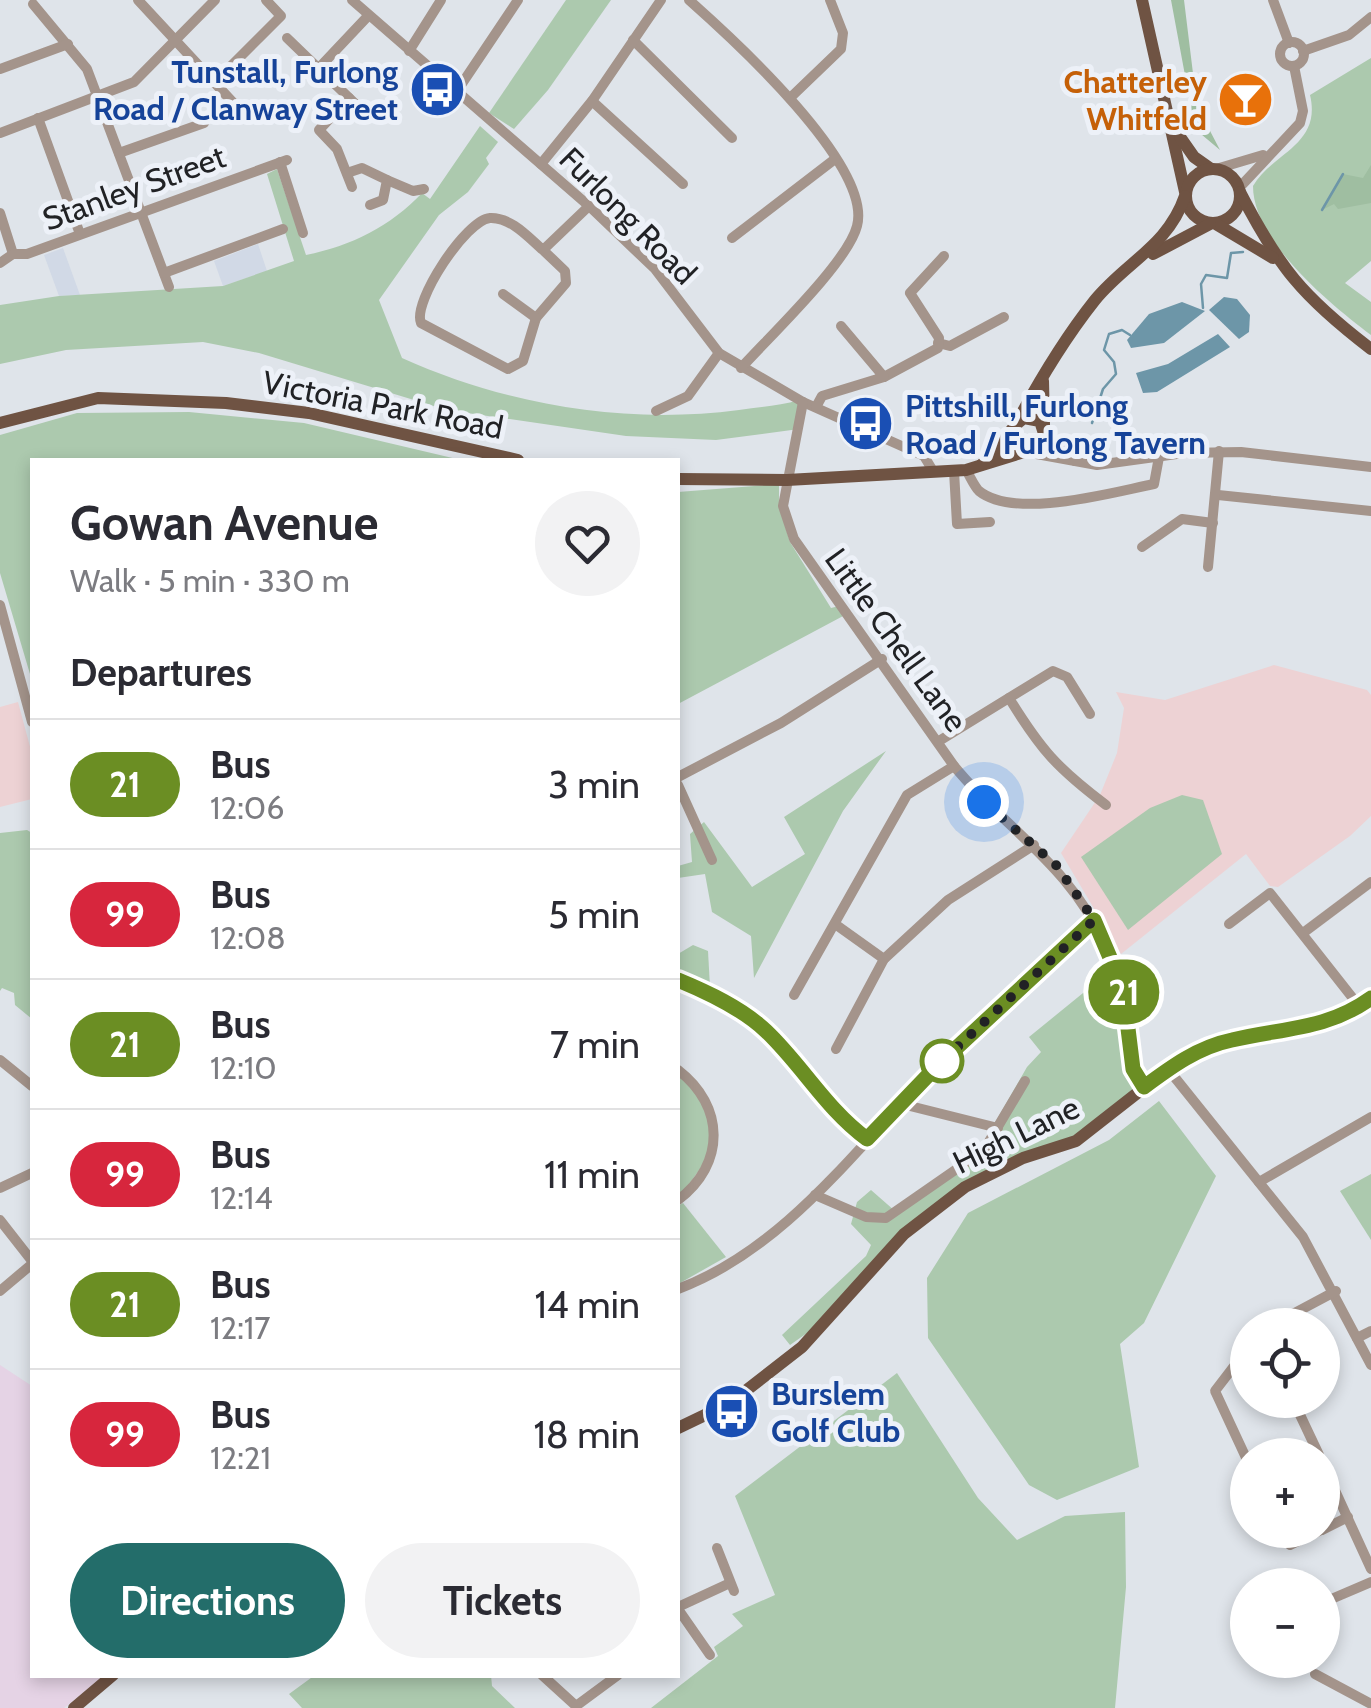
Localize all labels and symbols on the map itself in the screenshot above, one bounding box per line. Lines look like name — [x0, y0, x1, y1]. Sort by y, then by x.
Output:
place label: Tunstall, Furlong Road / Clanway Street — [93, 52, 398, 128]
bus stop icon: Tunstall, Furlong Road / Clanway Street — [407, 60, 467, 120]
place label: Chatterley Whitfeld — [1063, 62, 1208, 138]
bar icon: Chatterley Whitfeld — [1216, 70, 1276, 130]
street label: Stanley Street — [37, 136, 231, 239]
street label: Furlong Road — [552, 139, 705, 292]
street label: Victoria Park Road — [260, 362, 507, 447]
place label: Pittshill, Furlong Road / Furlong Tavern — [905, 386, 1206, 462]
bus stop icon: Pittshill, Furlong Road / Furlong Tavern — [836, 394, 896, 454]
street label: Little Chell Lane — [817, 541, 976, 739]
your location — [959, 777, 1009, 827]
line badge: 21 — [1079, 960, 1169, 1024]
unlabelled marker — [921, 1040, 963, 1082]
street label: High Lane — [946, 1087, 1085, 1182]
place label: Burslem Golf Club — [771, 1374, 900, 1450]
bus stop icon: Burslem Golf Club — [702, 1382, 762, 1442]

